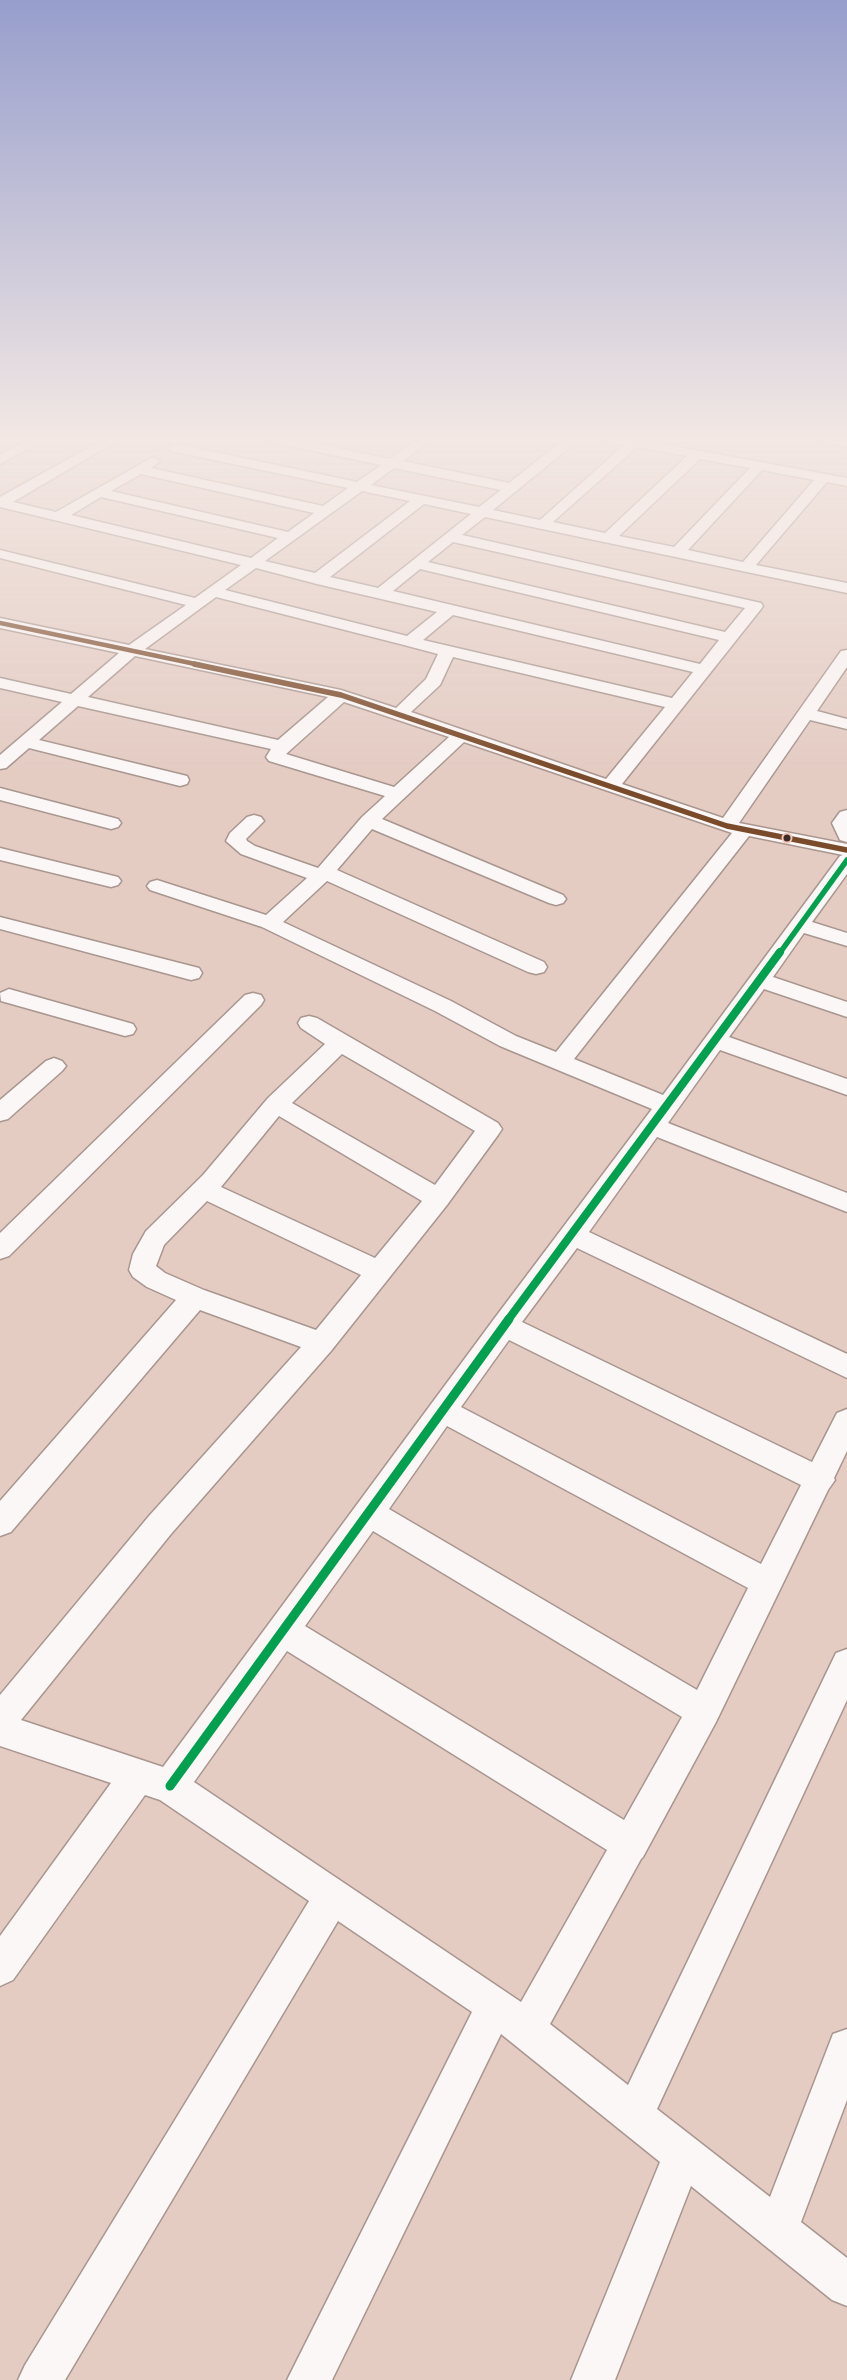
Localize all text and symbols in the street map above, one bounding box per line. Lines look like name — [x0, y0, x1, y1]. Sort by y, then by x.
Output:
unlabelled marker — [782, 833, 792, 843]

